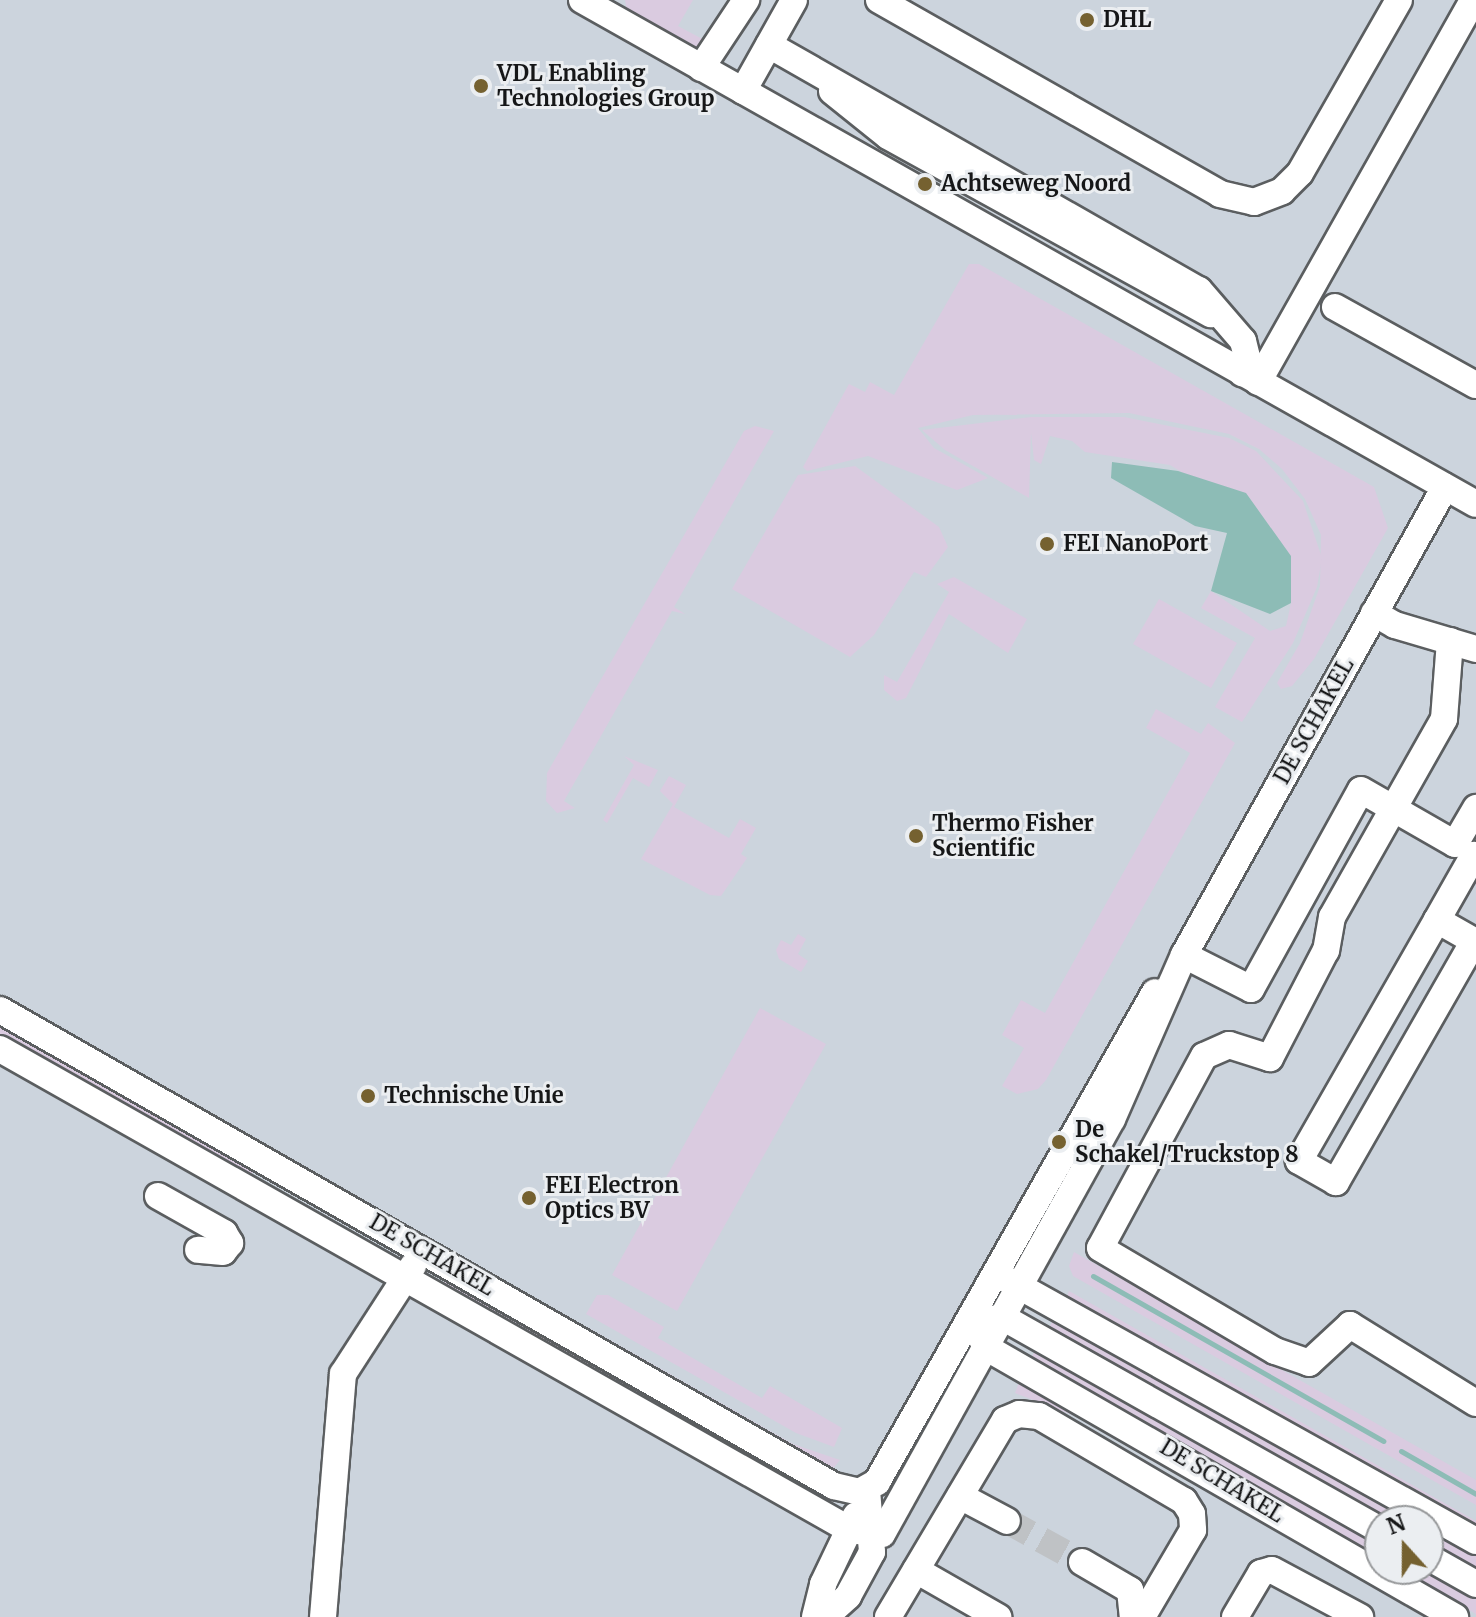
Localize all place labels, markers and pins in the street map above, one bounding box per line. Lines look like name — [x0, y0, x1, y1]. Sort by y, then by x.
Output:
place label: DHL — [1103, 7, 1152, 33]
marker: DHL — [1078, 11, 1096, 29]
place label: VDL Enabling Technologies Group — [497, 60, 714, 112]
marker: VDL Enabling Technologies Group — [472, 77, 490, 95]
place label: Achtseweg Noord — [941, 171, 1131, 197]
marker: Achtseweg Noord — [916, 175, 934, 193]
place label: FEI NanoPort — [1063, 531, 1208, 557]
marker: FEI NanoPort — [1038, 535, 1056, 553]
place label: Thermo Fisher Scientific — [932, 810, 1094, 862]
marker: Thermo Fisher Scientific — [907, 827, 925, 845]
place label: Technische Unie — [384, 1083, 564, 1109]
marker: Technische Unie — [359, 1087, 377, 1105]
place label: De Schakel/Truckstop 8 — [1075, 1116, 1299, 1168]
marker: De Schakel/Truckstop 8 — [1050, 1133, 1068, 1151]
place label: FEI Electron Optics BV — [545, 1172, 679, 1224]
marker: FEI Electron Optics BV — [520, 1189, 538, 1207]

